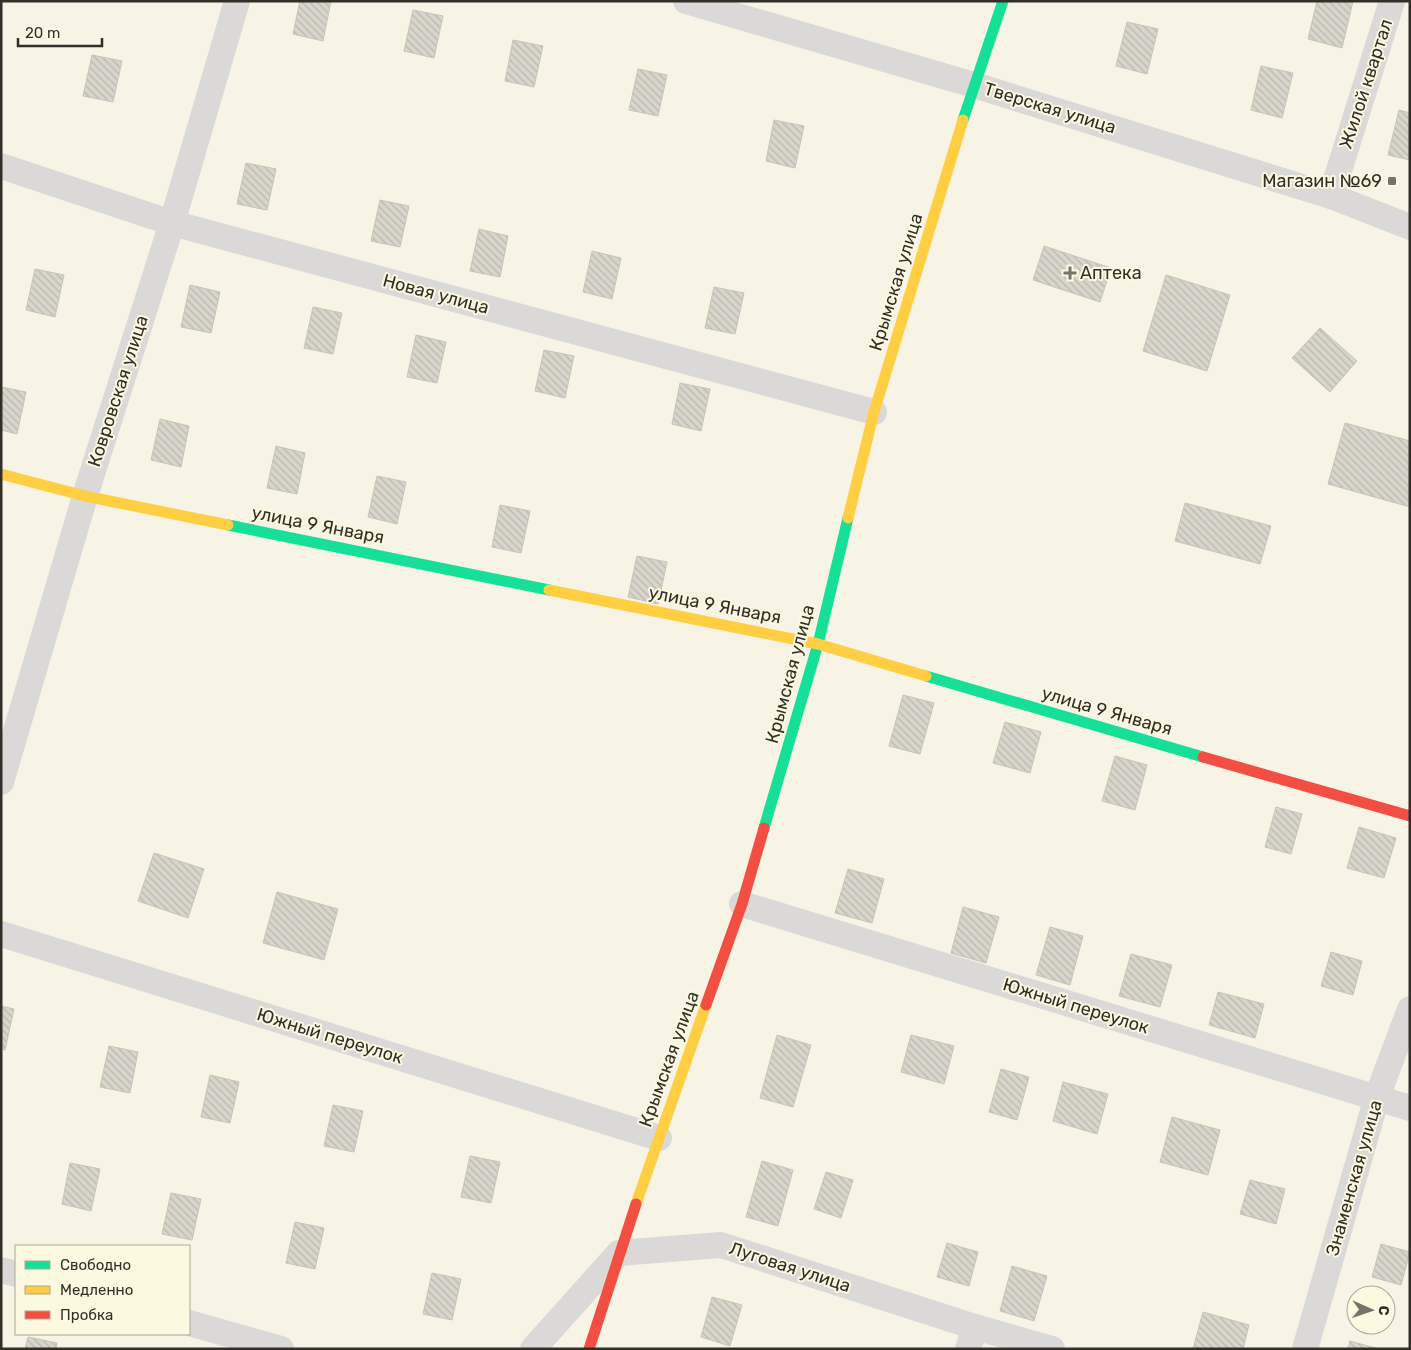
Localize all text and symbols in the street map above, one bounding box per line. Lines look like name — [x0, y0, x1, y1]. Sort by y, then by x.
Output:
scale bar — [18, 15, 101, 47]
street label: Жилой квартал — [1335, 16, 1397, 152]
text: 20 m — [25, 24, 60, 42]
street label: Тверская улица — [981, 77, 1119, 139]
place label: Магазин №69 — [1262, 170, 1382, 192]
marker: Магазин №69 — [1386, 175, 1398, 187]
street label: Крымская улица — [865, 211, 927, 353]
place label: Аптека — [1080, 262, 1142, 284]
marker: Аптека — [1064, 267, 1076, 279]
street label: Новая улица — [380, 269, 492, 319]
street label: Ковровская улица — [83, 312, 153, 470]
street label: улица 9 Января — [250, 501, 386, 549]
street label: улица 9 Января — [647, 581, 783, 629]
street label: Крымская улица — [761, 602, 819, 746]
street label: улица 9 Января — [1039, 682, 1175, 740]
street label: Южный переулок — [1000, 973, 1152, 1039]
street label: Крымская улица — [634, 988, 704, 1130]
street label: Южный переулок — [254, 1003, 406, 1069]
street label: Знаменская улица — [1321, 1098, 1387, 1258]
street label: Луговая улица — [726, 1237, 854, 1297]
legend — [15, 1245, 190, 1335]
text: Свободно — [60, 1256, 131, 1274]
text: Медленно — [60, 1281, 133, 1299]
north arrow — [1346, 1285, 1396, 1335]
text: С — [1375, 1305, 1392, 1316]
text: Пробка — [60, 1306, 113, 1324]

